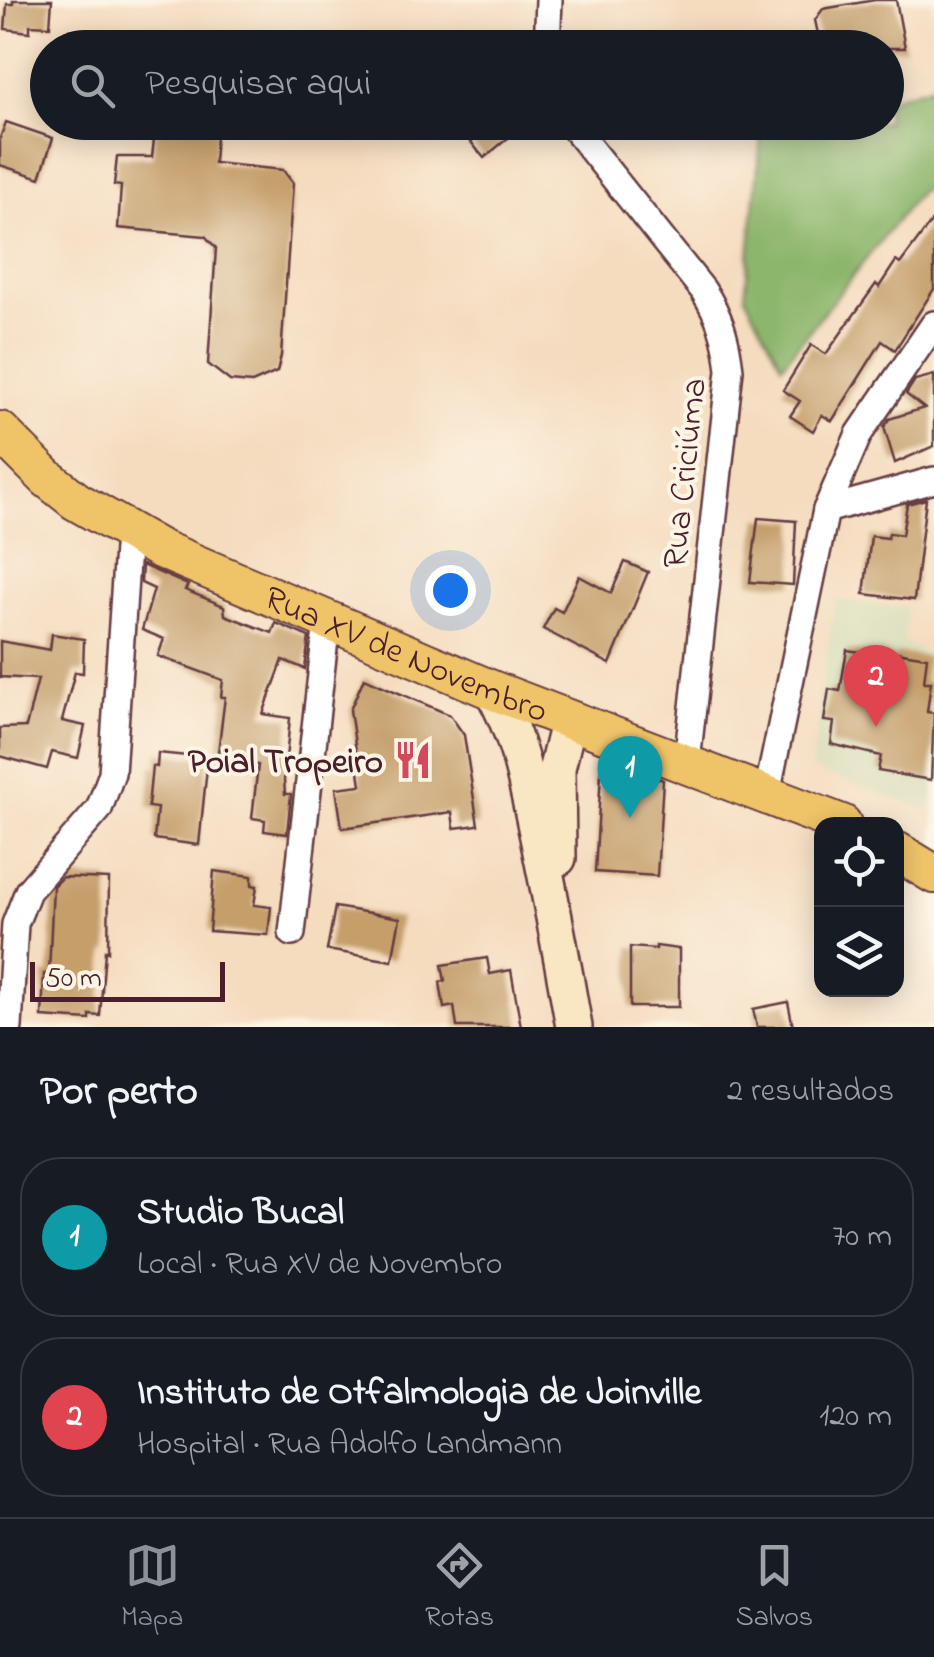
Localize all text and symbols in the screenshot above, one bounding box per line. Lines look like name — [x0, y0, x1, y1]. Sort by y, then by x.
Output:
search box — [30, 30, 904, 140]
text: Pesquisar aqui — [145, 57, 371, 113]
icon: search — [65, 58, 120, 113]
street label: Rua Criciúma — [651, 376, 722, 571]
your location — [425, 565, 476, 616]
street label: Rua XV de Novembro — [256, 574, 555, 738]
pin: 2 — [844, 644, 908, 727]
pin: 1 — [598, 736, 662, 818]
place label: Poial Tropeiro — [188, 738, 383, 789]
restaurant icon: Poial Tropeiro — [392, 739, 434, 781]
map controls — [814, 817, 904, 997]
button: locate — [814, 817, 904, 907]
button: layers — [814, 907, 904, 997]
scale bar — [30, 957, 225, 1001]
text: 50 m — [45, 959, 102, 1000]
text: Por perto — [40, 1062, 198, 1123]
text: 2 resultados — [727, 1069, 894, 1116]
text: Studio Bucal — [137, 1186, 344, 1242]
text: 1 — [69, 1214, 80, 1261]
text: 70 m — [832, 1214, 892, 1261]
text: Local · Rua XV de Novembro — [137, 1242, 502, 1289]
text: Instituto de Otfalmologia de Joinville — [137, 1366, 701, 1422]
text: 2 — [67, 1394, 82, 1441]
text: 120 m — [819, 1394, 892, 1441]
text: Hospital · Rua Adolfo Landmann — [137, 1422, 562, 1469]
tab: Mapa — [121, 1538, 183, 1639]
tab: Rotas — [425, 1538, 494, 1639]
tab: Salvos — [736, 1538, 813, 1639]

